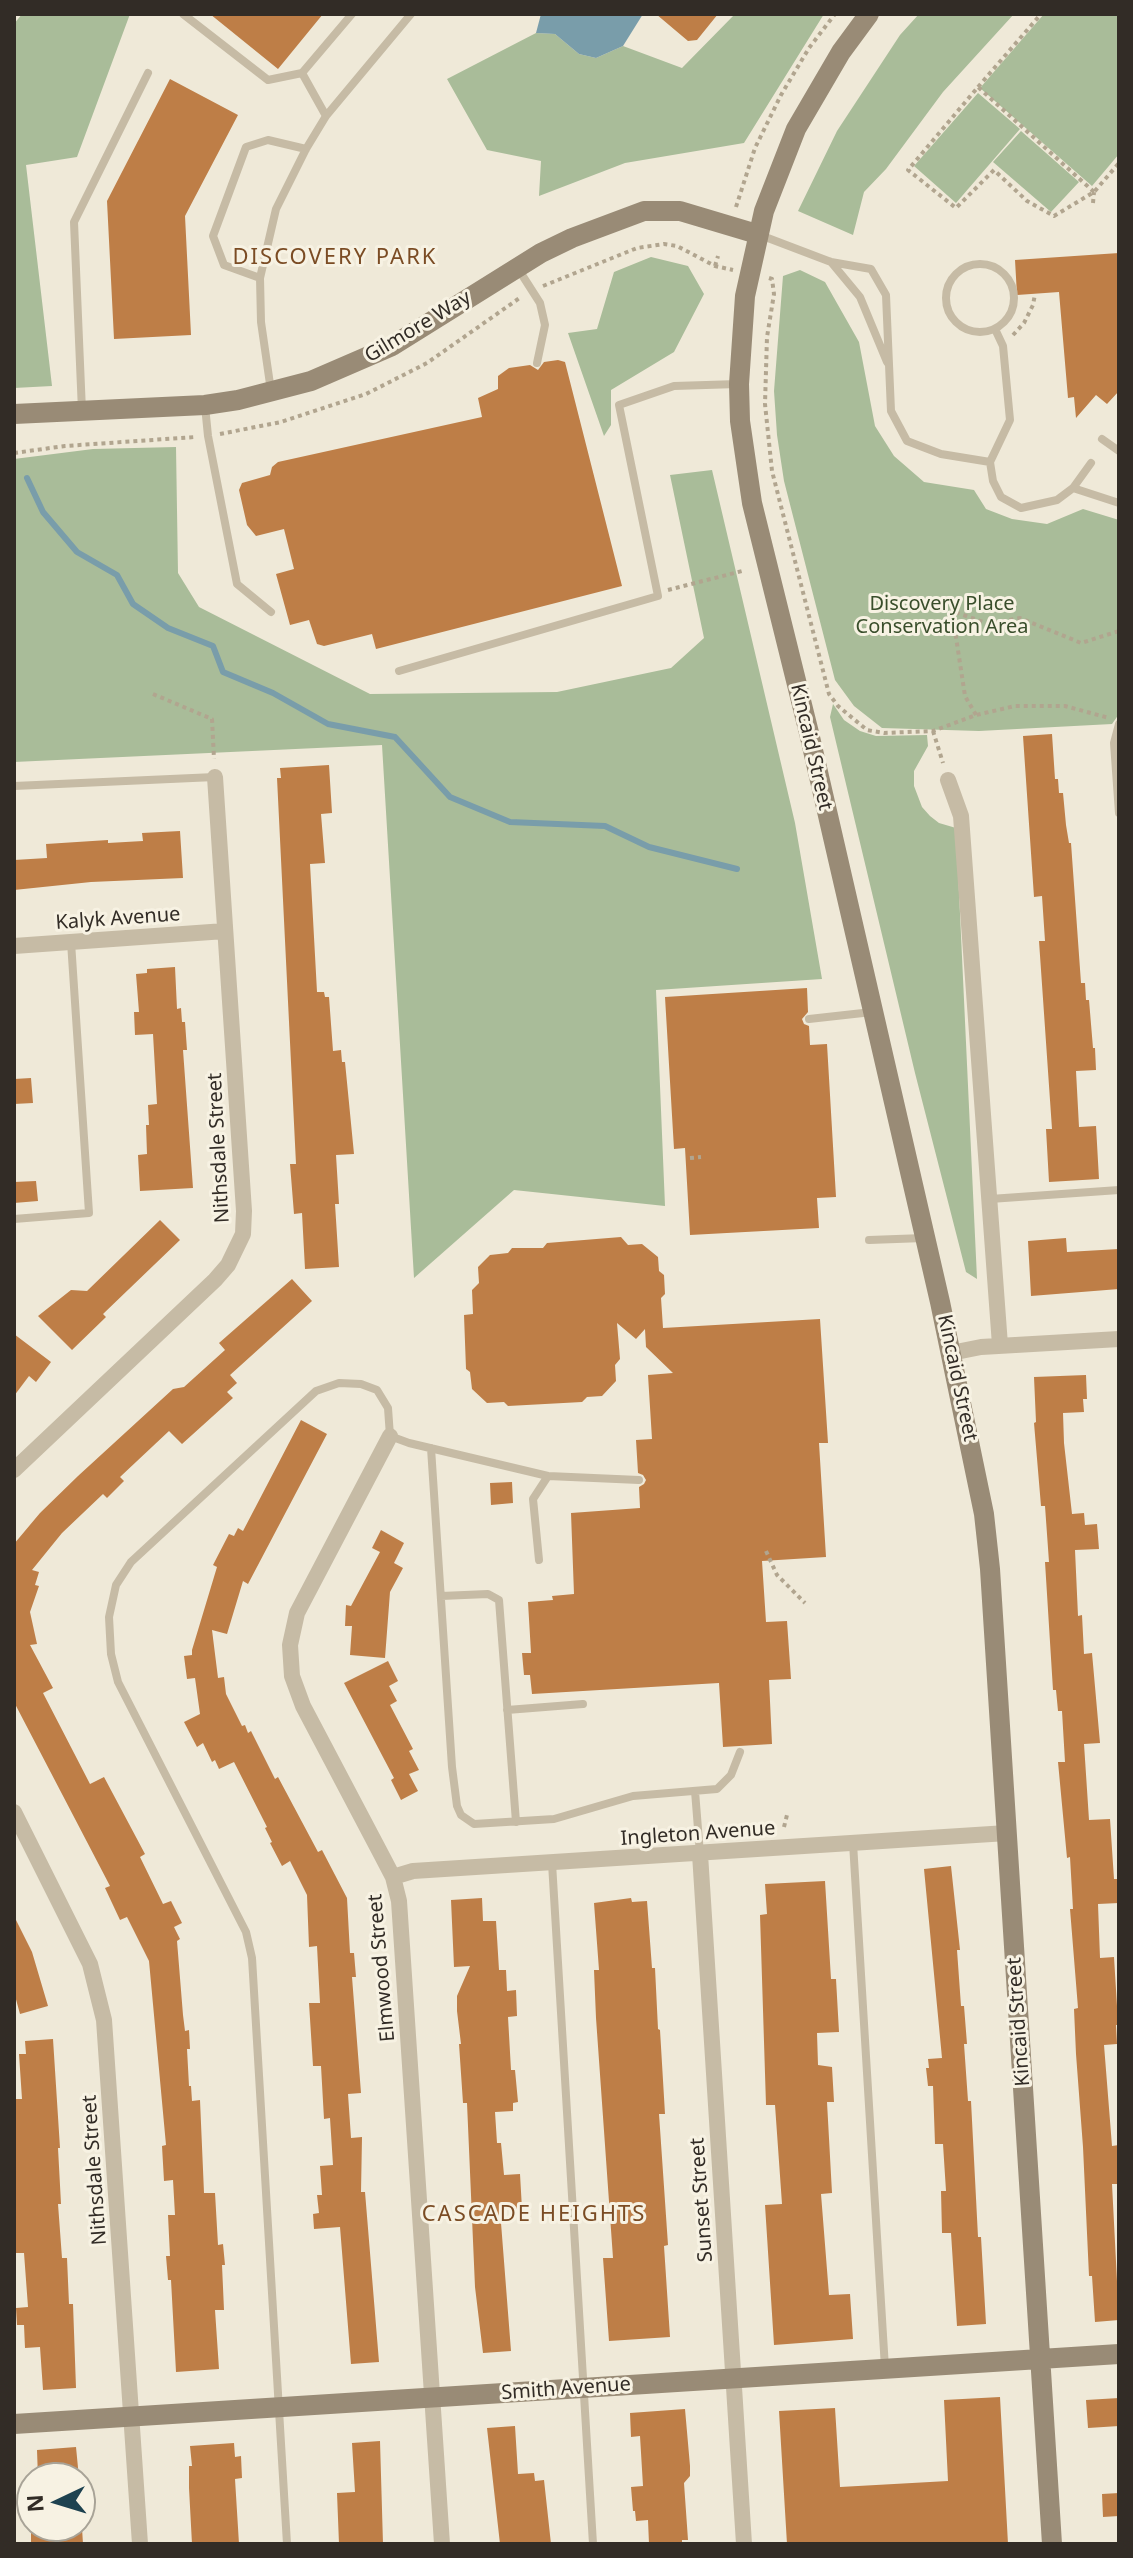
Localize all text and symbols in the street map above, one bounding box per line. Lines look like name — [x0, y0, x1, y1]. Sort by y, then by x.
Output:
district label: DISCOVERY PARK — [233, 245, 437, 271]
street label: Gilmore Way — [361, 286, 475, 368]
park label: Discovery Place Conservation Area — [856, 592, 1028, 639]
street label: Kincaid Street — [785, 681, 837, 813]
street label: Kalyk Avenue — [55, 903, 181, 935]
street label: Nithsdale Street — [203, 1072, 235, 1224]
street label: Kincaid Street — [932, 1312, 982, 1444]
street label: Ingleton Avenue — [620, 1817, 776, 1851]
street label: Elmwood Street — [364, 1893, 400, 2043]
street label: Kincaid Street — [1003, 1957, 1035, 2087]
street label: Nithsdale Street — [78, 2094, 112, 2246]
street label: Sunset Street — [686, 2137, 718, 2263]
district label: CASCADE HEIGHTS — [422, 2202, 646, 2228]
street label: Smith Avenue — [500, 2373, 632, 2405]
north arrow — [16, 2462, 96, 2542]
text: N — [18, 2494, 50, 2514]

